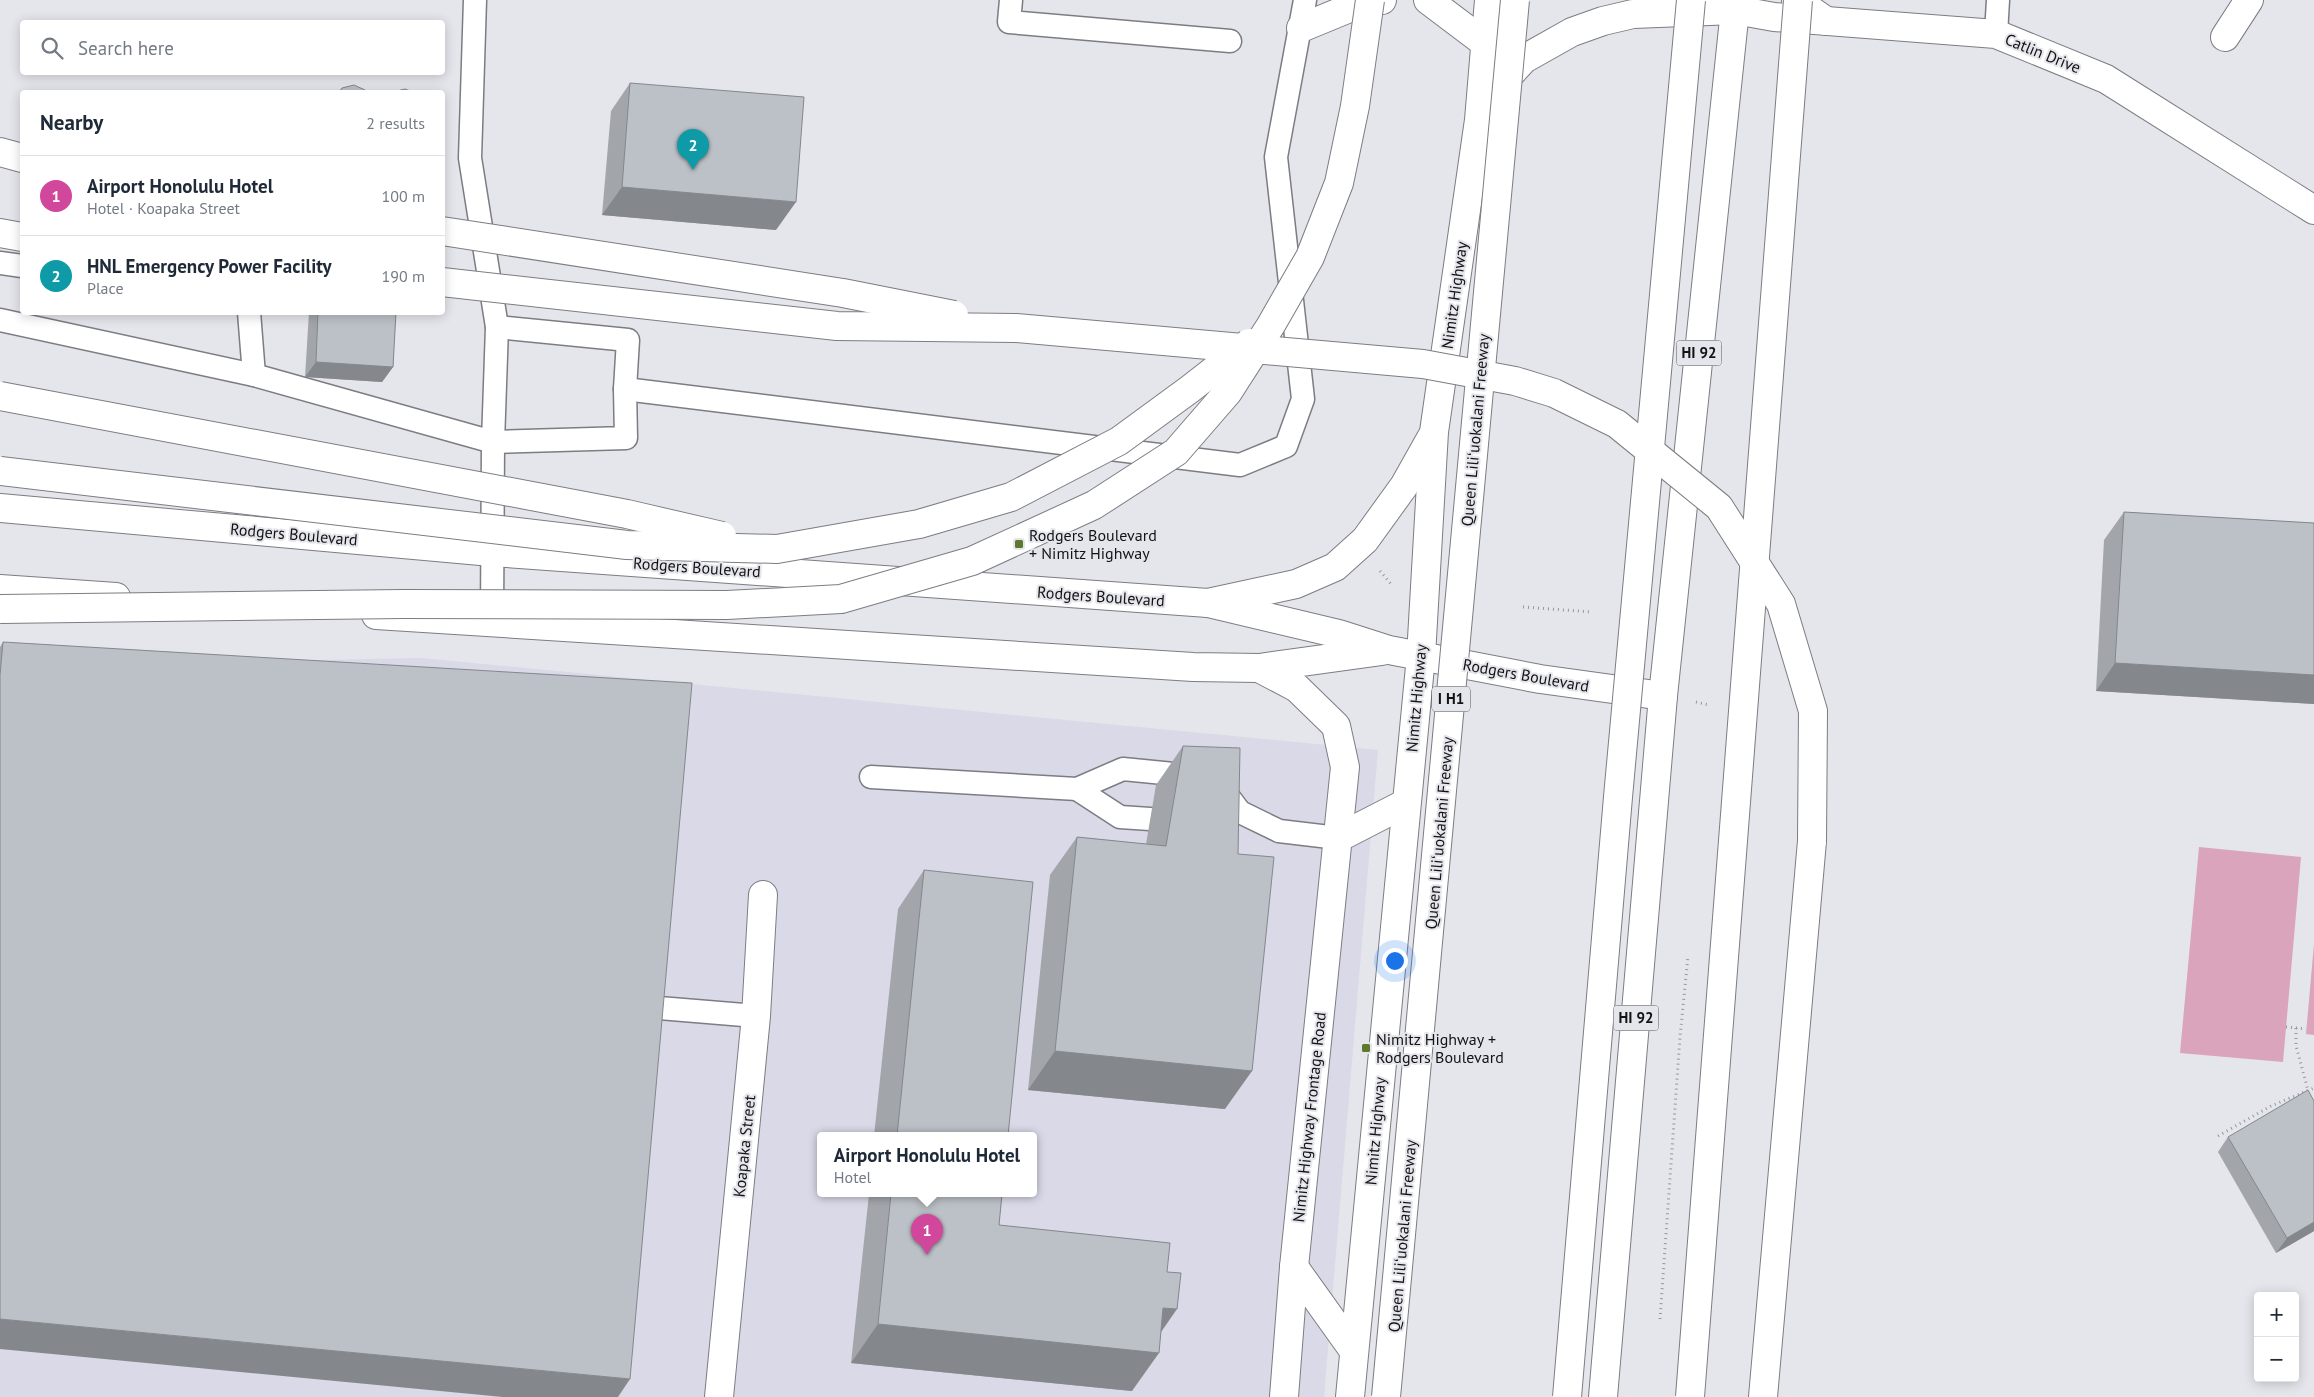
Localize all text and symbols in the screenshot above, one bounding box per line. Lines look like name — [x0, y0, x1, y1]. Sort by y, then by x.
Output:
search box — [20, 20, 445, 75]
street label: Catlin Drive — [2002, 29, 2084, 77]
icon: search — [38, 34, 66, 62]
text: Search here — [78, 36, 174, 60]
text: Nearby — [40, 109, 103, 136]
text: 2 results — [366, 113, 425, 133]
pin: 2 — [677, 129, 709, 170]
text: Airport Honolulu Hotel — [87, 174, 273, 198]
text: 1 — [51, 186, 61, 206]
text: 100 m — [382, 186, 425, 206]
text: Hotel · Koapaka Street — [87, 198, 240, 218]
street label: Nimitz Highway — [1437, 239, 1472, 350]
text: HNL Emergency Power Facility — [87, 254, 332, 278]
text: 2 — [51, 266, 61, 286]
text: 190 m — [382, 266, 425, 286]
text: Place — [87, 278, 124, 298]
street label: Queen Liliʻuokalani Freeway — [1457, 332, 1493, 527]
road number: HI 92 — [1676, 340, 1722, 366]
street label: Rodgers Boulevard — [229, 518, 359, 550]
place label: Rodgers Boulevard + Nimitz Highway — [1029, 525, 1157, 563]
marker: Rodgers Boulevard + Nimitz Highway — [1013, 538, 1025, 550]
street label: Rodgers Boulevard — [633, 553, 761, 581]
street label: Rodgers Boulevard — [1037, 582, 1165, 610]
street label: Nimitz Highway — [1401, 643, 1431, 753]
street label: Rodgers Boulevard — [1461, 654, 1591, 696]
road number: I H1 — [1432, 686, 1470, 712]
street label: Queen Liliʻuokalani Freeway — [1421, 735, 1457, 930]
your location — [1382, 948, 1408, 974]
road number: HI 92 — [1614, 1006, 1658, 1030]
street label: Nimitz Highway Frontage Road — [1288, 1011, 1330, 1223]
place label: Nimitz Highway + Rodgers Boulevard — [1376, 1029, 1504, 1067]
marker: Nimitz Highway + Rodgers Boulevard — [1360, 1042, 1372, 1054]
street label: Nimitz Highway — [1360, 1076, 1390, 1186]
street label: Koapaka Street — [729, 1093, 759, 1198]
popup — [817, 1132, 1037, 1197]
street label: Queen Liliʻuokalani Freeway — [1384, 1138, 1420, 1333]
text: Airport Honolulu Hotel — [834, 1143, 1020, 1167]
text: Hotel — [834, 1167, 871, 1187]
pin: 1 — [911, 1214, 943, 1255]
map controls — [2254, 1292, 2299, 1382]
button: + — [2254, 1292, 2299, 1337]
button: − — [2254, 1337, 2299, 1382]

